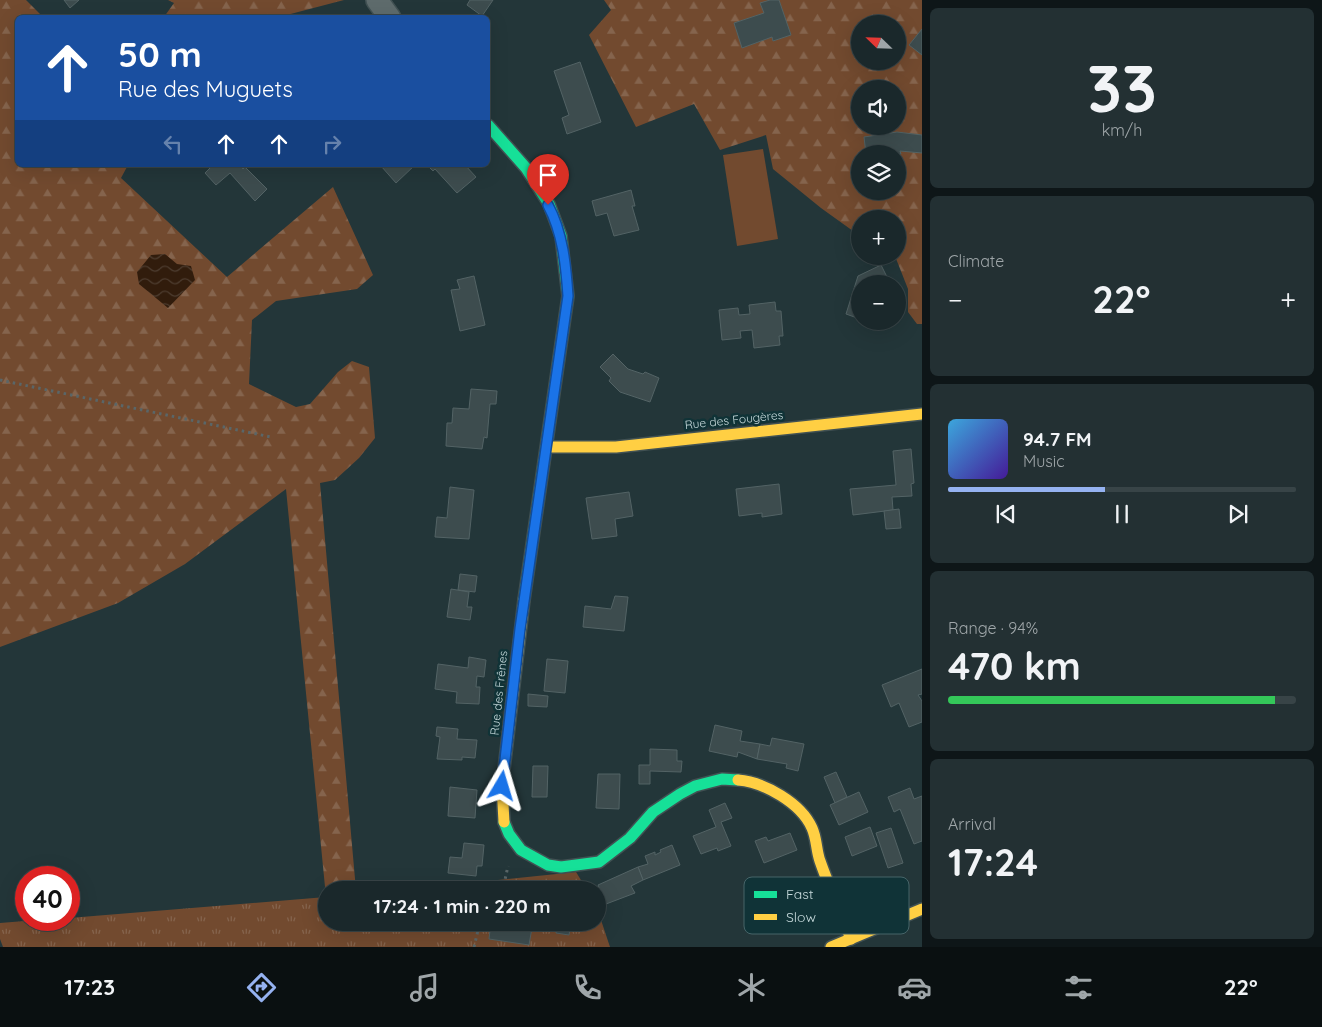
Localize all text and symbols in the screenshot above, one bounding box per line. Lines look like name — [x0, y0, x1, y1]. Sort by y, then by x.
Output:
north arrow — [851, 15, 906, 70]
map controls — [851, 15, 906, 330]
text: 50 m — [118, 32, 202, 76]
icon: ahead — [35, 35, 100, 100]
text: 33 — [1087, 47, 1157, 128]
text: Rue des Muguets — [118, 75, 293, 103]
button: sound — [851, 80, 906, 135]
text: km/h — [1102, 120, 1142, 140]
icon: left — [159, 130, 187, 158]
icon: ahead — [212, 130, 240, 158]
icon: ahead — [265, 130, 293, 158]
icon: right — [318, 130, 346, 158]
button: layers — [851, 145, 906, 200]
pin — [527, 154, 569, 205]
icon: arrive — [534, 161, 562, 189]
button: + — [851, 210, 906, 265]
text: Climate — [948, 251, 1004, 271]
button: − — [851, 275, 906, 330]
text: 22° — [1092, 275, 1150, 323]
text: − — [948, 282, 963, 317]
text: + — [1280, 282, 1296, 317]
street label: Rue des Fougères — [684, 407, 784, 432]
text: 94.7 FM — [1023, 427, 1092, 451]
text: Music — [1023, 451, 1065, 471]
icon: previous — [992, 500, 1020, 528]
icon: pause — [1108, 500, 1136, 528]
icon: next — [1224, 500, 1252, 528]
text: Range · 94% — [948, 618, 1038, 638]
text: 470 km — [948, 642, 1081, 690]
street label: Rue des Frênes — [487, 650, 510, 736]
position arrow — [475, 759, 527, 811]
text: Arrival — [948, 814, 996, 834]
text: 17:24 — [948, 838, 1038, 886]
speed limit sign: 40 — [15, 866, 80, 931]
legend — [744, 877, 909, 934]
text: Fast — [786, 885, 814, 903]
text: 17:24 · 1 min · 220 m — [374, 894, 550, 918]
text: Slow — [786, 908, 816, 926]
icon: directions — [244, 970, 279, 1005]
icon: music — [407, 970, 442, 1005]
icon: phone — [570, 970, 605, 1005]
icon: climate — [734, 970, 769, 1005]
icon: car — [897, 970, 932, 1005]
icon: filters — [1061, 970, 1096, 1005]
text: 17:23 — [64, 973, 115, 1001]
text: 22° — [1224, 973, 1258, 1001]

